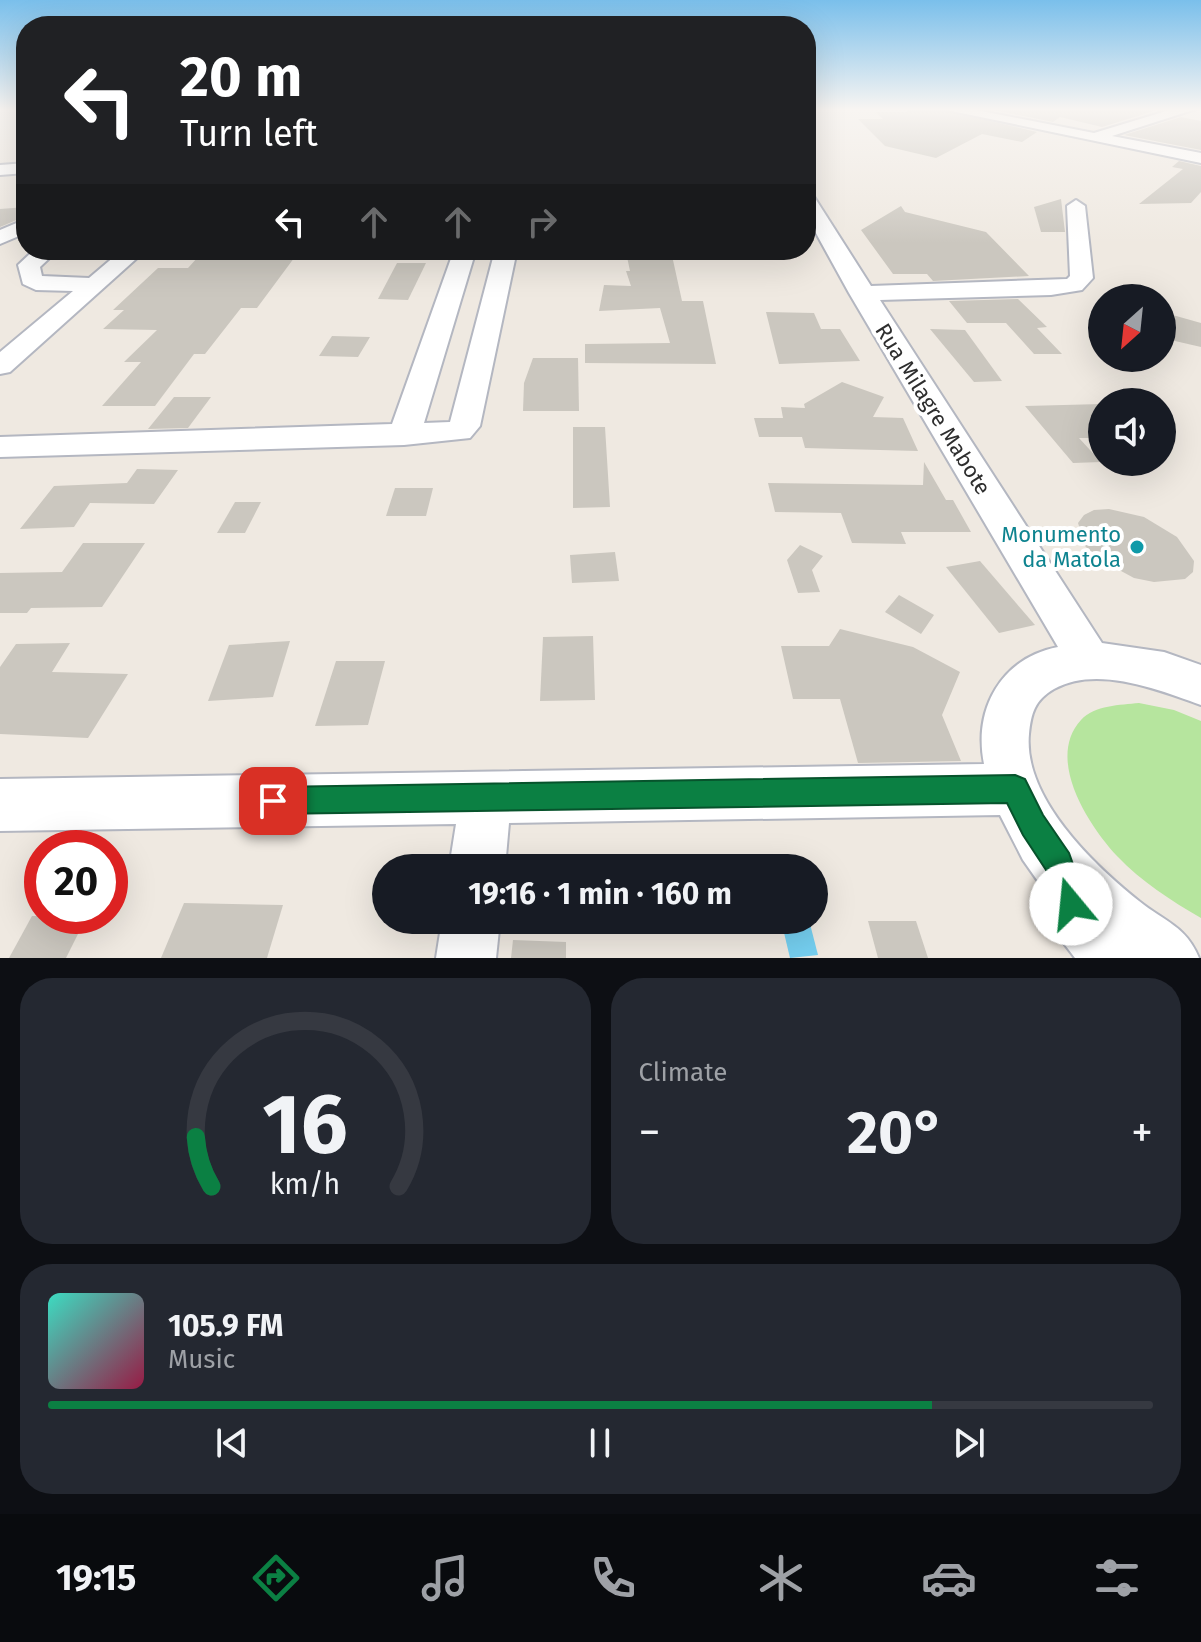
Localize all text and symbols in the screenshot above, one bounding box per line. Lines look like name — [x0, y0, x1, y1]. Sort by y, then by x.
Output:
text: 20 m — [180, 44, 302, 111]
icon: left — [48, 48, 152, 152]
text: Turn left — [180, 112, 318, 156]
icon: left — [268, 200, 312, 244]
icon: ahead — [352, 200, 396, 244]
icon: ahead — [436, 200, 480, 244]
icon: right — [520, 200, 564, 244]
north arrow — [1088, 284, 1176, 372]
map controls — [1088, 284, 1176, 476]
street label: Rua Milagre Mabote — [869, 318, 997, 500]
button: sound — [1088, 388, 1176, 476]
place label: Monumento da Matola — [1001, 521, 1121, 573]
marker: Monumento da Matola — [1128, 538, 1146, 556]
pin — [239, 767, 307, 835]
icon: arrive — [251, 779, 295, 823]
speed limit sign: 20 — [24, 830, 128, 934]
position arrow — [1029, 862, 1113, 946]
text: 19:16 · 1 min · 160 m — [468, 876, 732, 912]
text: Climate — [639, 1057, 727, 1088]
text: 16 — [262, 1075, 348, 1175]
text: 20° — [847, 1097, 944, 1169]
text: − — [639, 1106, 661, 1159]
text: + — [1131, 1106, 1153, 1159]
text: km/h — [270, 1167, 341, 1202]
text: 105.9 FM — [168, 1308, 283, 1344]
text: Music — [168, 1344, 235, 1375]
icon: previous — [210, 1421, 254, 1465]
icon: pause — [578, 1421, 622, 1465]
icon: next — [947, 1421, 991, 1465]
icon: directions — [248, 1550, 304, 1606]
icon: music — [417, 1550, 473, 1606]
icon: phone — [585, 1550, 641, 1606]
icon: climate — [753, 1550, 809, 1606]
icon: car — [921, 1550, 977, 1606]
icon: filters — [1089, 1550, 1145, 1606]
text: 19:15 — [56, 1556, 136, 1600]

